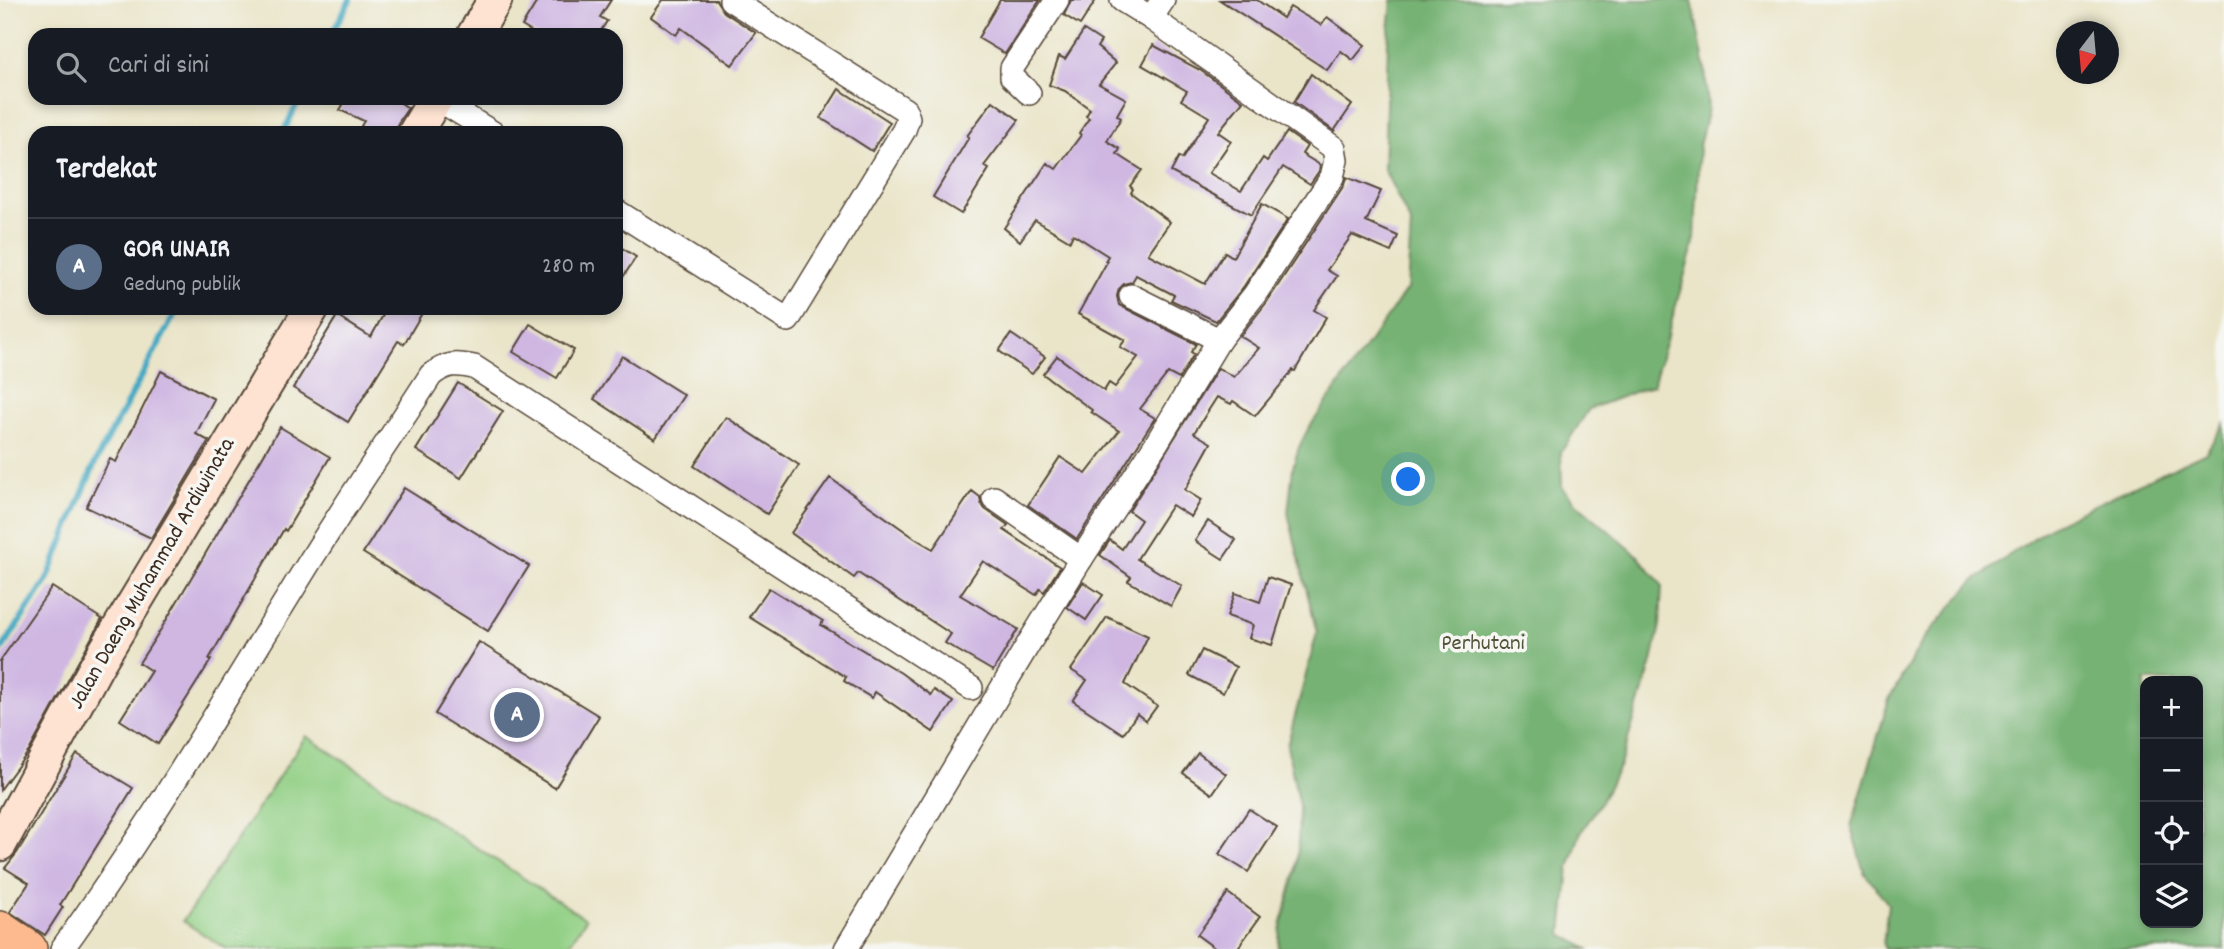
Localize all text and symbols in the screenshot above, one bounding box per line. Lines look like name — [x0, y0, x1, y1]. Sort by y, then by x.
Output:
north arrow — [2056, 21, 2119, 84]
search box — [28, 28, 623, 105]
icon: search — [52, 48, 90, 86]
text: Cari di sini — [108, 48, 209, 85]
text: Terdekat — [56, 150, 157, 193]
text: GOR UNAIR — [123, 232, 230, 269]
text: A — [73, 251, 85, 284]
text: 280 m — [542, 251, 595, 284]
text: Gedung publik — [123, 269, 241, 302]
street label: Jalan Daeng Muhammad Ardiwinata — [61, 431, 245, 716]
your location — [1391, 462, 1425, 496]
park label: Perhutani — [1441, 628, 1525, 661]
map controls — [2140, 676, 2203, 928]
button: + — [2140, 676, 2203, 739]
pin: A — [494, 689, 540, 741]
button: − — [2140, 739, 2203, 802]
button: locate — [2140, 802, 2203, 865]
button: layers — [2140, 865, 2203, 928]

